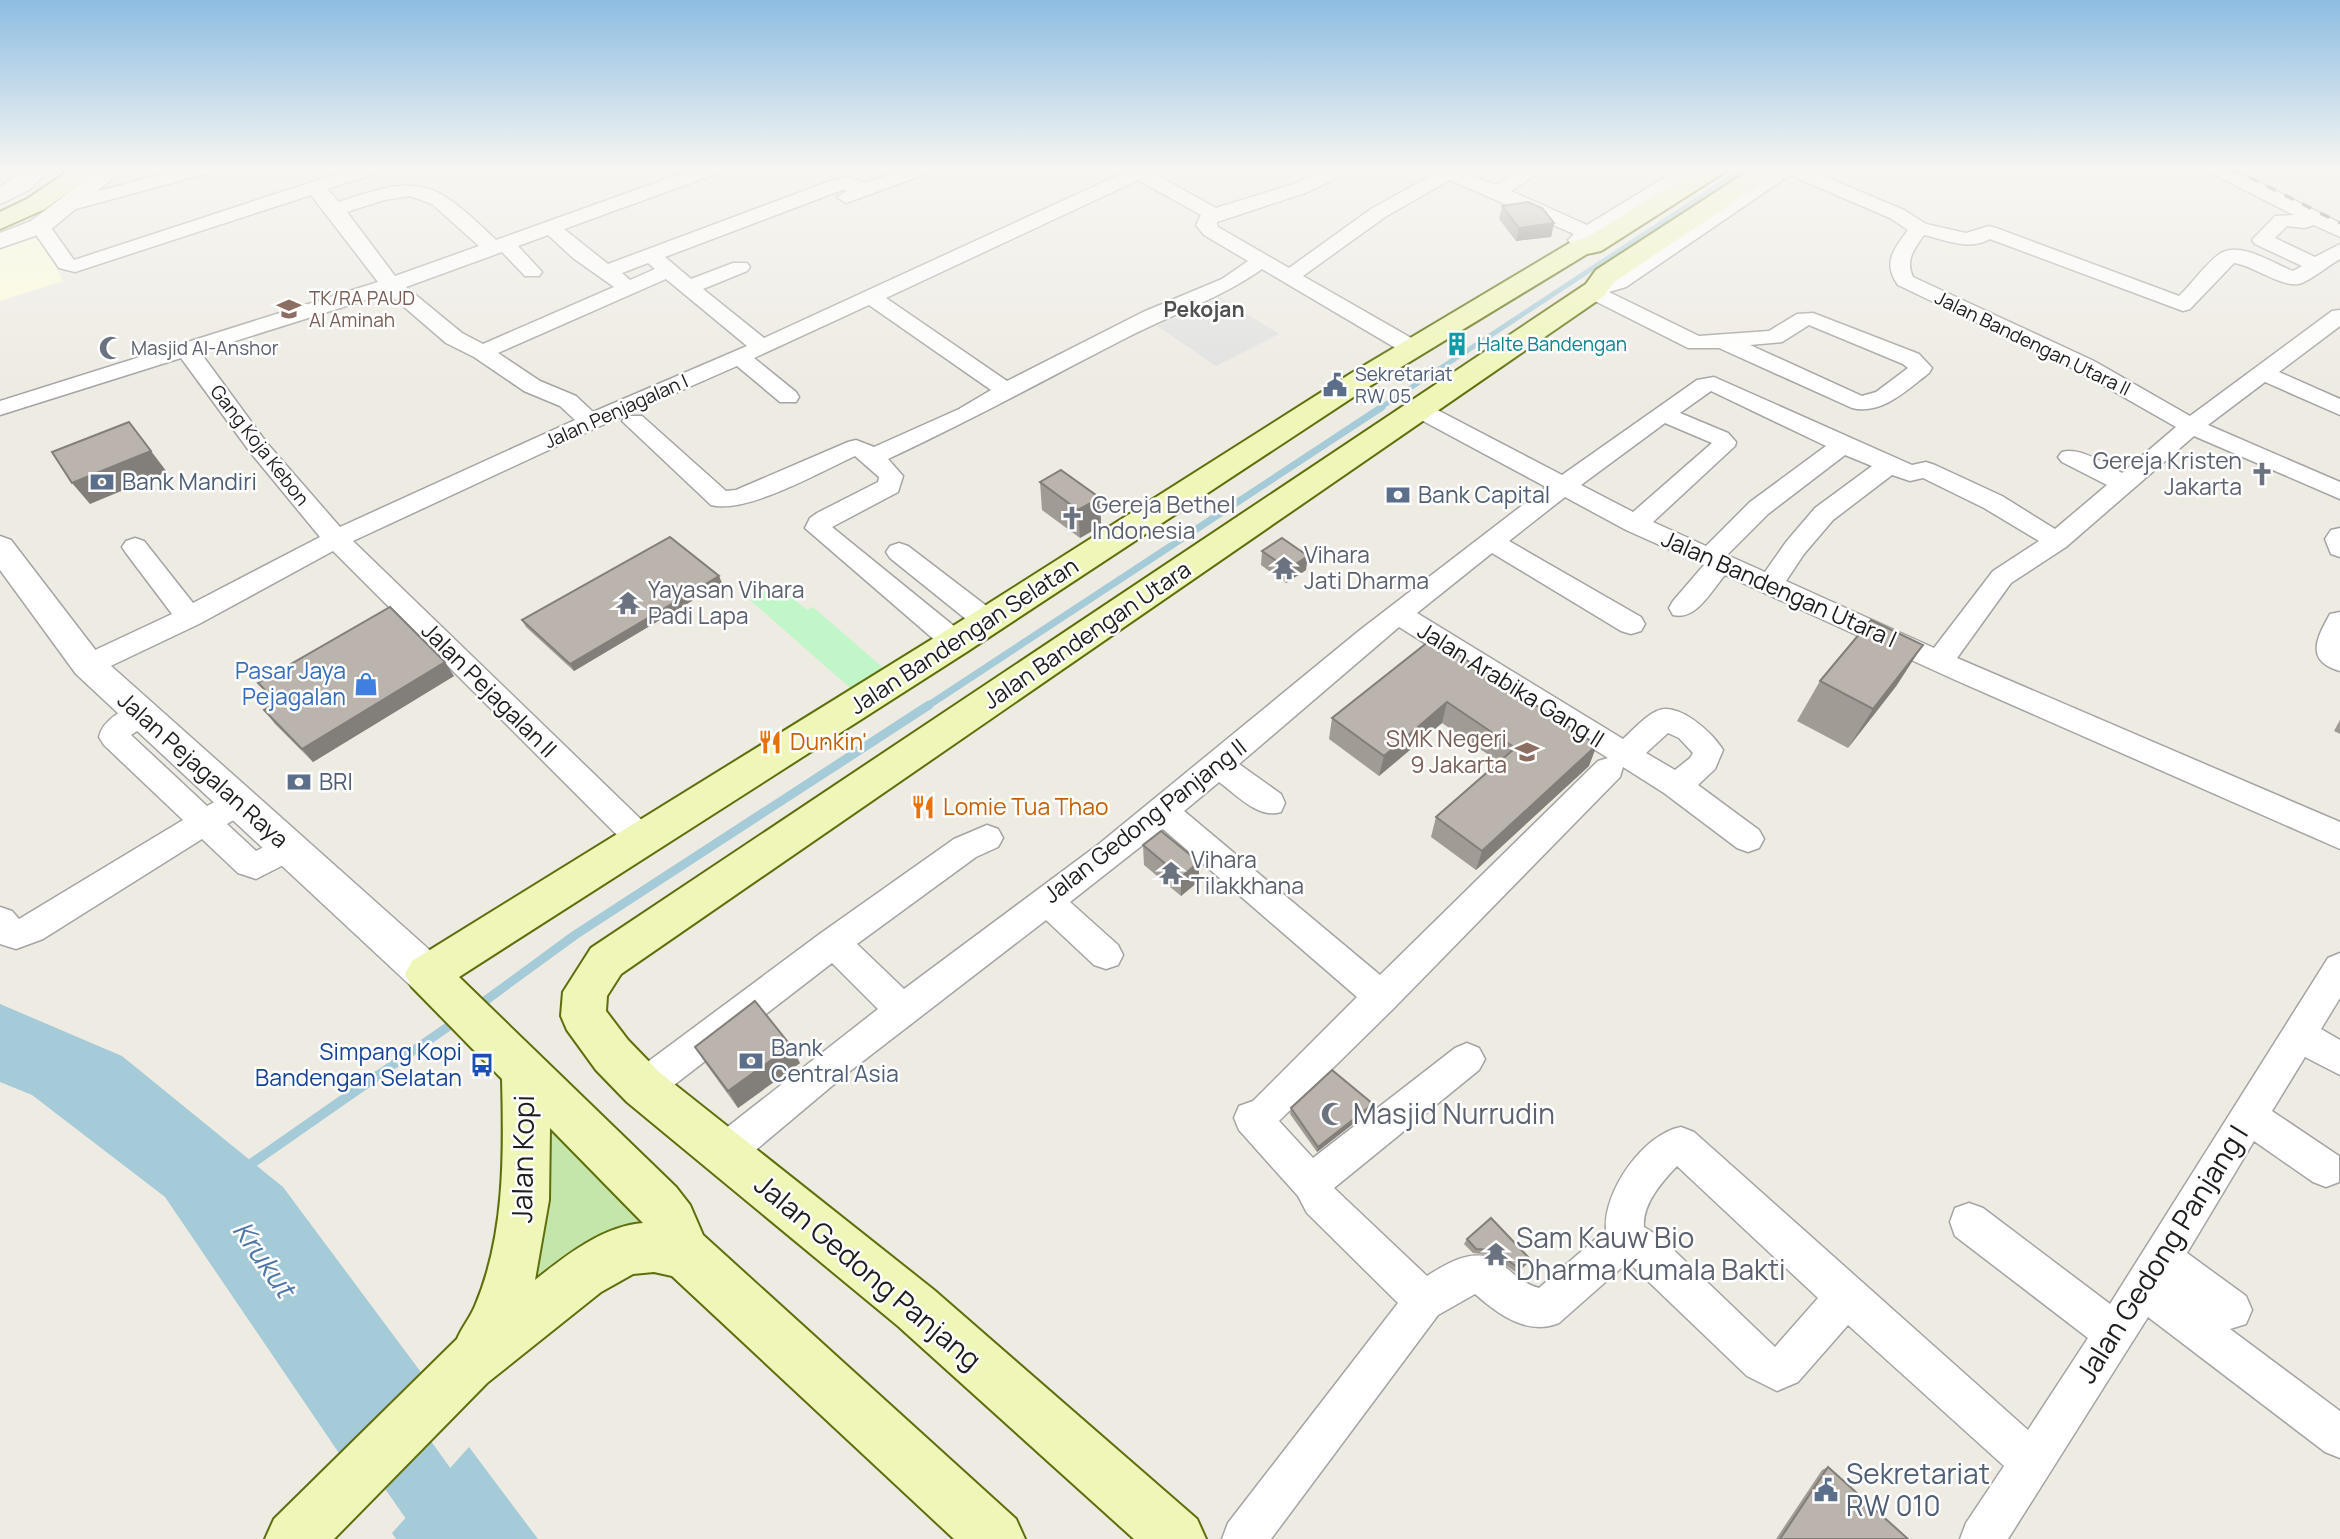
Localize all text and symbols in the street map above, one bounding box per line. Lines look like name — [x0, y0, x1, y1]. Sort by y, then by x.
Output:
street label: Jalan Bandengan Utara II — [1931, 284, 2135, 402]
place label: TK/RA PAUD Al Aminah — [309, 285, 415, 333]
school or university icon: TK/RA PAUD Al Aminah — [275, 295, 303, 323]
district label: Pekojan — [1163, 295, 1245, 323]
building icon: Halte Bandengan — [1443, 330, 1471, 358]
place label: Halte Bandengan — [1477, 331, 1627, 357]
mosque icon: Masjid Al-Anshor — [97, 334, 125, 362]
place label: Masjid Al-Anshor — [131, 335, 279, 361]
place label: Sekretariat RW 05 — [1355, 361, 1453, 409]
street label: Jalan Penjagalan I — [540, 368, 692, 454]
public building icon: Sekretariat RW 05 — [1321, 371, 1349, 399]
street label: Gang Koja Kebon — [205, 379, 315, 511]
place label: Gereja Kristen Jakarta — [2093, 444, 2242, 502]
church icon: Gereja Kristen Jakarta — [2248, 460, 2276, 488]
place label: Bank Mandiri — [122, 465, 257, 497]
bank icon: Bank Mandiri — [88, 468, 116, 496]
place label: Bank Capital — [1418, 478, 1550, 510]
bank icon: Bank Capital — [1384, 481, 1412, 509]
place label: Gereja Bethel Indonesia — [1092, 488, 1236, 546]
church icon: Gereja Bethel Indonesia — [1058, 504, 1086, 532]
street label: Jalan Bandengan Utara I — [1657, 522, 1902, 654]
place label: Vihara Jati Dharma — [1304, 538, 1429, 596]
street label: Jalan Bandengan Selatan — [843, 549, 1084, 721]
street label: Jalan Bandengan Utara — [976, 553, 1197, 716]
temple icon: Vihara Jati Dharma — [1270, 554, 1298, 582]
place label: Yayasan Vihara Padi Lapa — [648, 573, 804, 631]
temple icon: Yayasan Vihara Padi Lapa — [614, 589, 642, 617]
street label: Jalan Arabika Gang II — [1412, 614, 1611, 755]
street label: Jalan Pejagalan II — [415, 615, 564, 764]
place label: Pasar Jaya Pejagalan — [235, 654, 346, 712]
shop icon: Pasar Jaya Pejagalan — [352, 670, 380, 698]
street label: Jalan Pejagalan Raya — [111, 684, 296, 855]
place label: SMK Negeri 9 Jakarta — [1386, 722, 1507, 780]
place label: Dunkin' — [790, 725, 867, 757]
restaurant icon: Dunkin' — [756, 728, 784, 756]
street label: Jalan Gedong Panjang II — [1036, 731, 1253, 910]
school or university icon: SMK Negeri 9 Jakarta — [1513, 738, 1541, 766]
place label: BRI — [319, 765, 353, 797]
bank icon: BRI — [285, 768, 313, 796]
place label: Lomie Tua Thao — [943, 790, 1109, 822]
restaurant icon: Lomie Tua Thao — [909, 793, 937, 821]
place label: Vihara Tilakkhana — [1191, 843, 1304, 901]
temple icon: Vihara Tilakkhana — [1157, 859, 1185, 887]
place label: Bank Central Asia — [771, 1031, 899, 1089]
place label: Simpang Kopi Bandengan Selatan — [255, 1035, 462, 1093]
bank icon: Bank Central Asia — [737, 1047, 765, 1075]
bus stop icon: Simpang Kopi Bandengan Selatan — [468, 1051, 496, 1079]
place label: Masjid Nurrudin — [1353, 1094, 1555, 1132]
street label: Jalan Kopi — [502, 1095, 542, 1223]
mosque icon: Masjid Nurrudin — [1319, 1100, 1347, 1128]
street label: Jalan Gedong Panjang I — [2066, 1117, 2256, 1390]
street label: Jalan Gedong Panjang — [747, 1165, 990, 1377]
water label: Krukut — [225, 1213, 306, 1306]
place label: Sam Kauw Bio Dharma Kumala Bakti — [1516, 1218, 1786, 1288]
temple icon: Sam Kauw Bio Dharma Kumala Bakti — [1482, 1240, 1510, 1268]
place label: Sekretariat RW 010 — [1846, 1454, 1990, 1524]
public building icon: Sekretariat RW 010 — [1812, 1476, 1840, 1504]

